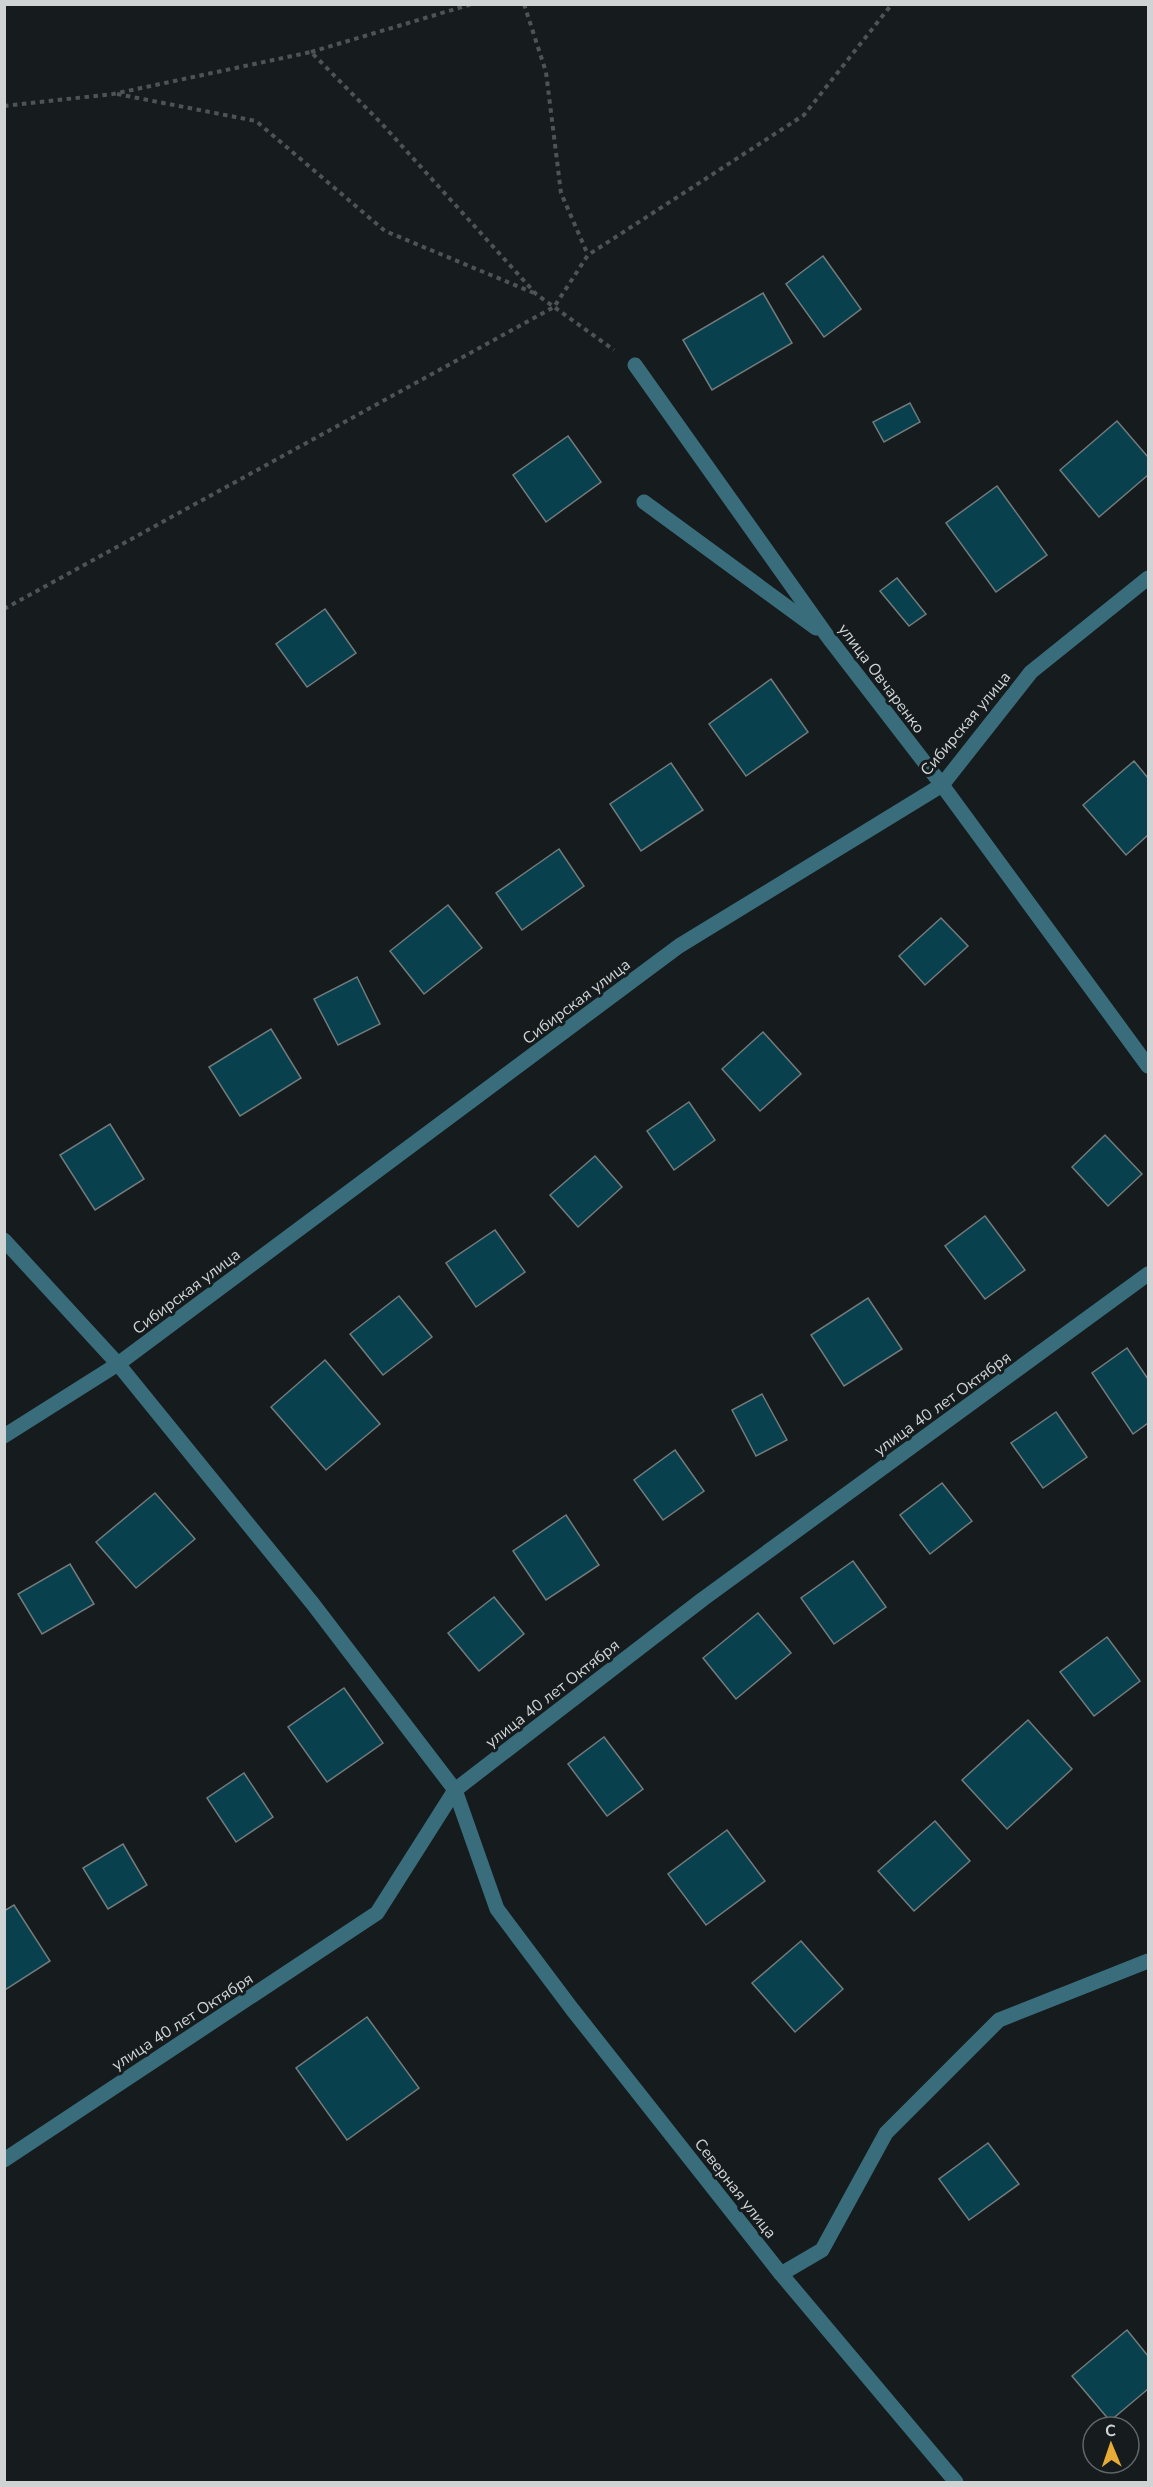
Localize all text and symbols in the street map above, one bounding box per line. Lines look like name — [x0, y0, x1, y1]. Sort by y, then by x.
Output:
street label: улица Овчаренко — [833, 619, 930, 738]
street label: Сибирская улица — [916, 667, 1016, 780]
street label: Сибирская улица — [518, 954, 635, 1050]
street label: Сибирская улица — [128, 1244, 245, 1340]
street label: улица 40 лет Октября — [869, 1347, 1016, 1461]
street label: улица 40 лет Октября — [481, 1634, 624, 1753]
street label: улица 40 лет Октября — [107, 1968, 258, 2076]
street label: Северная улица — [689, 2134, 781, 2243]
north arrow — [1081, 2415, 1141, 2475]
text: С — [1105, 2420, 1116, 2442]

